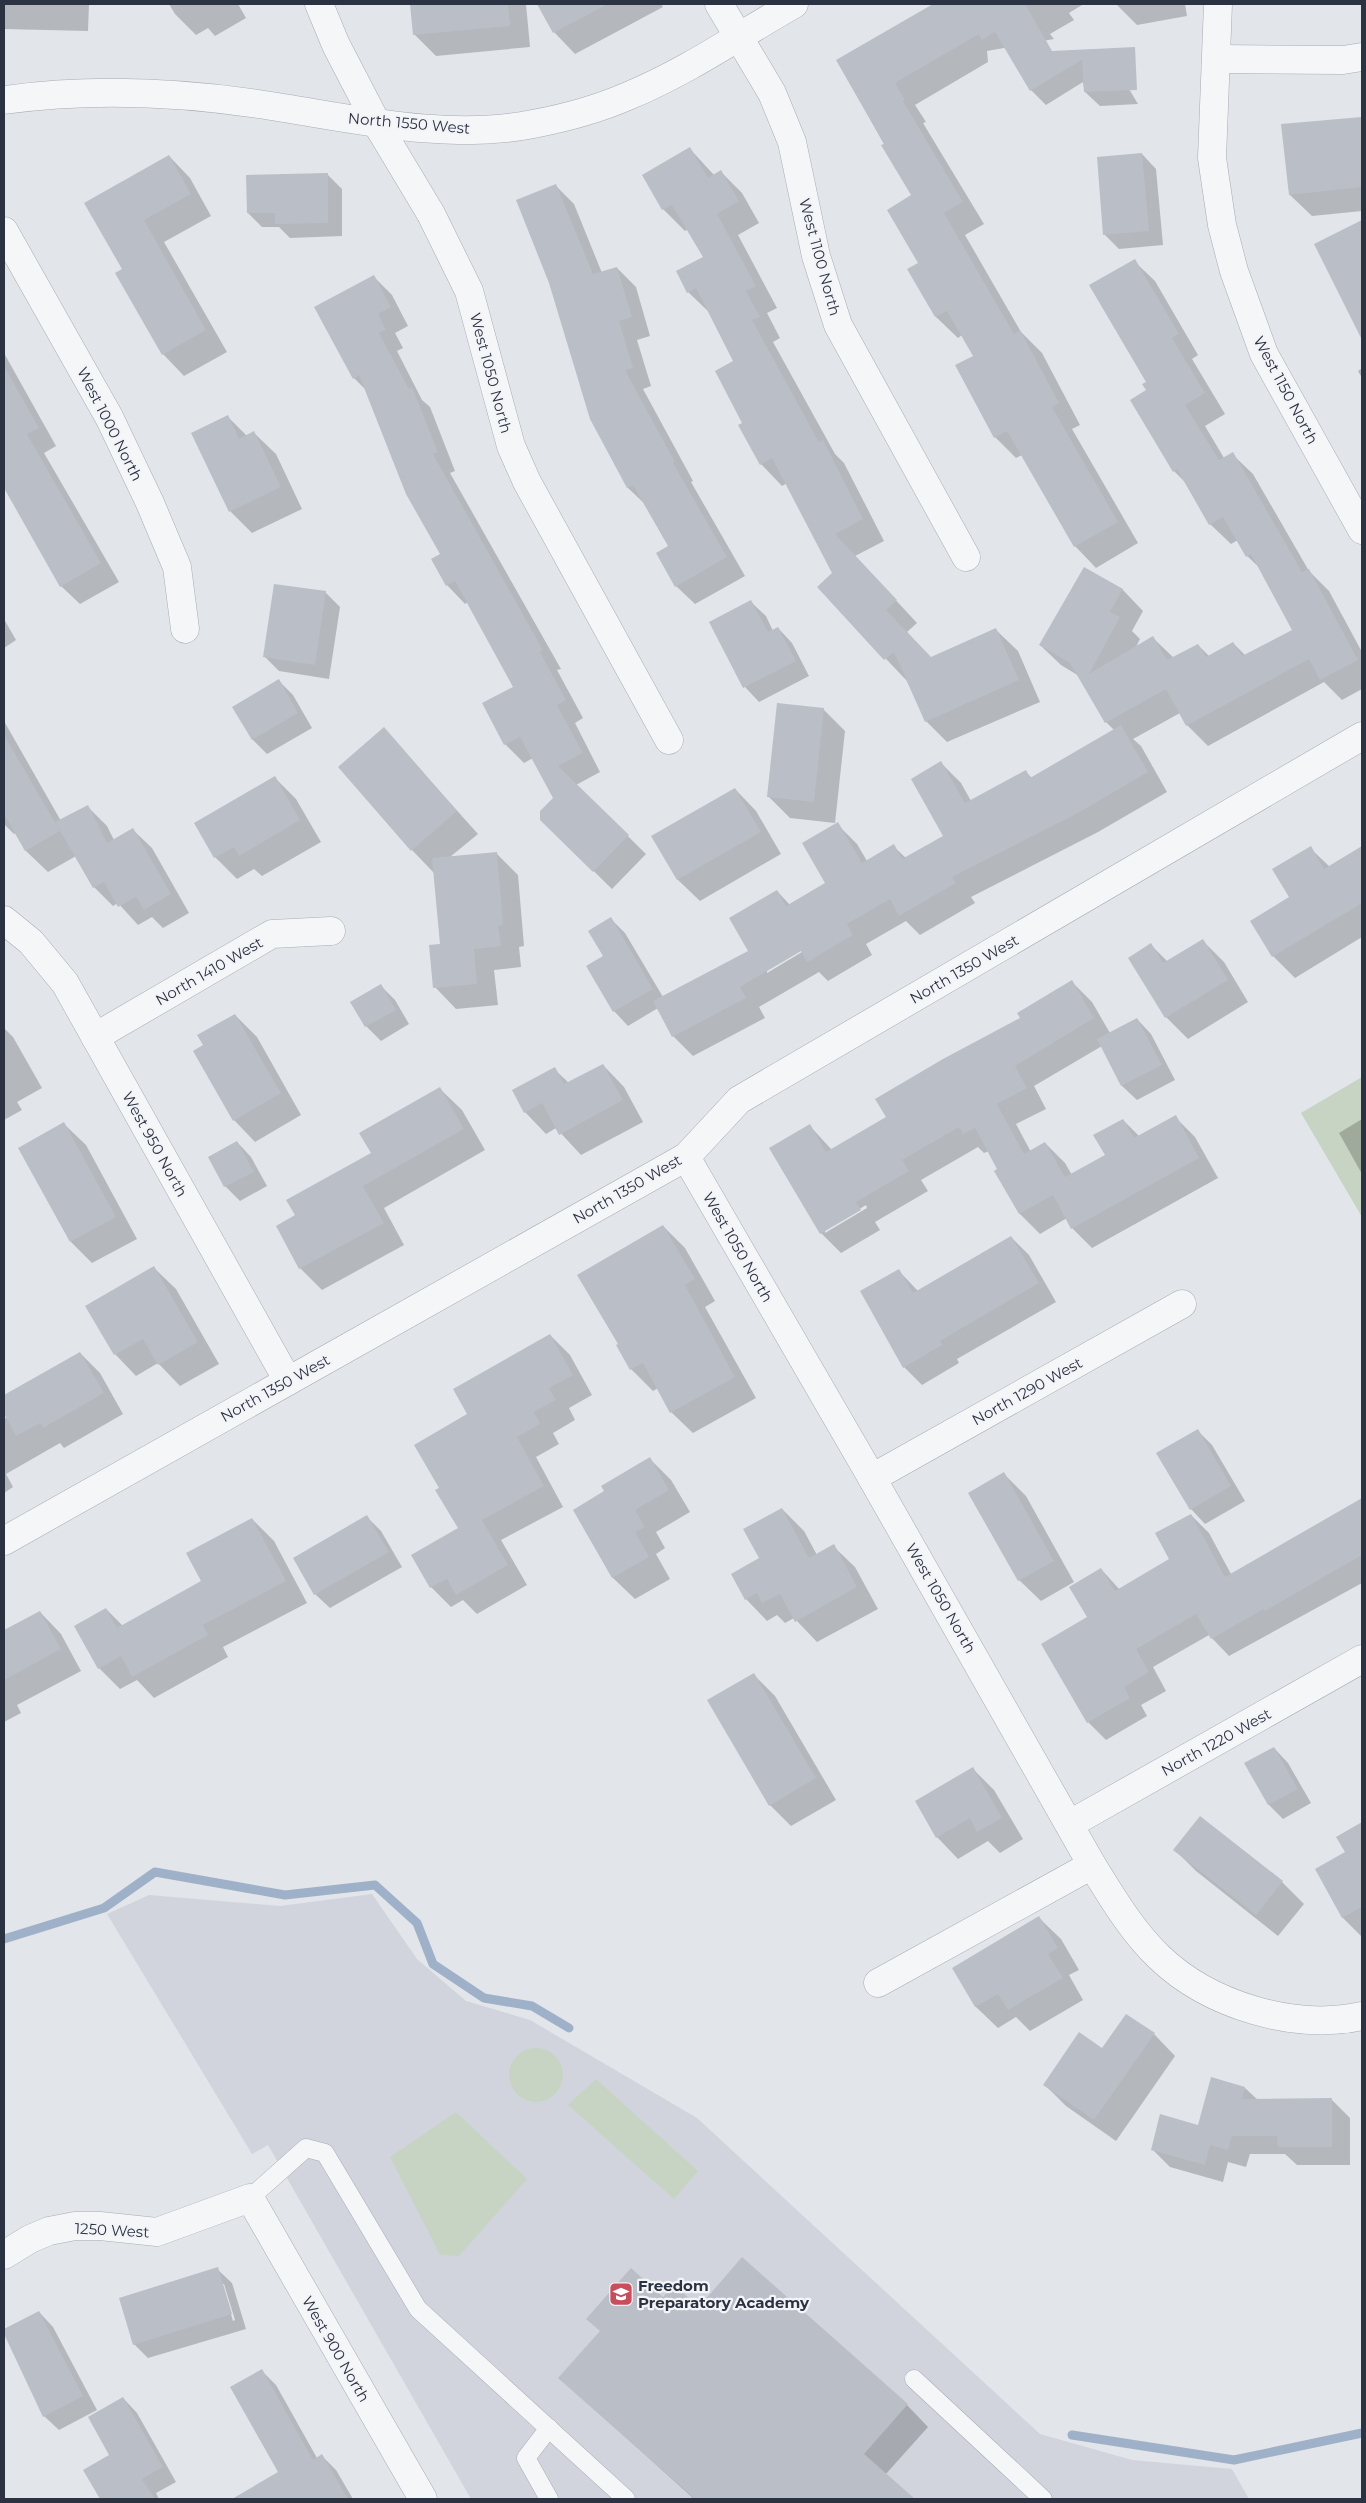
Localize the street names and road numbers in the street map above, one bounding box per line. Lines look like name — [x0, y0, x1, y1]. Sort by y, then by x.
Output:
street label: North 1550 West — [347, 108, 471, 138]
street label: West 1100 North — [795, 196, 845, 318]
street label: West 1050 North — [466, 311, 516, 435]
street label: West 1150 North — [1250, 333, 1322, 447]
street label: West 1000 North — [73, 364, 147, 484]
street label: North 1350 West — [906, 930, 1022, 1008]
street label: North 1410 West — [152, 933, 266, 1009]
street label: West 950 North — [118, 1088, 192, 1200]
street label: North 1350 West — [569, 1150, 685, 1228]
street label: West 1050 North — [699, 1189, 777, 1305]
street label: North 1350 West — [217, 1350, 333, 1426]
street label: North 1290 West — [968, 1353, 1086, 1429]
street label: West 1050 North — [902, 1540, 980, 1656]
street label: North 1220 West — [1158, 1704, 1274, 1780]
street label: 1250 West — [74, 2219, 150, 2241]
street label: West 900 North — [298, 2293, 374, 2405]

